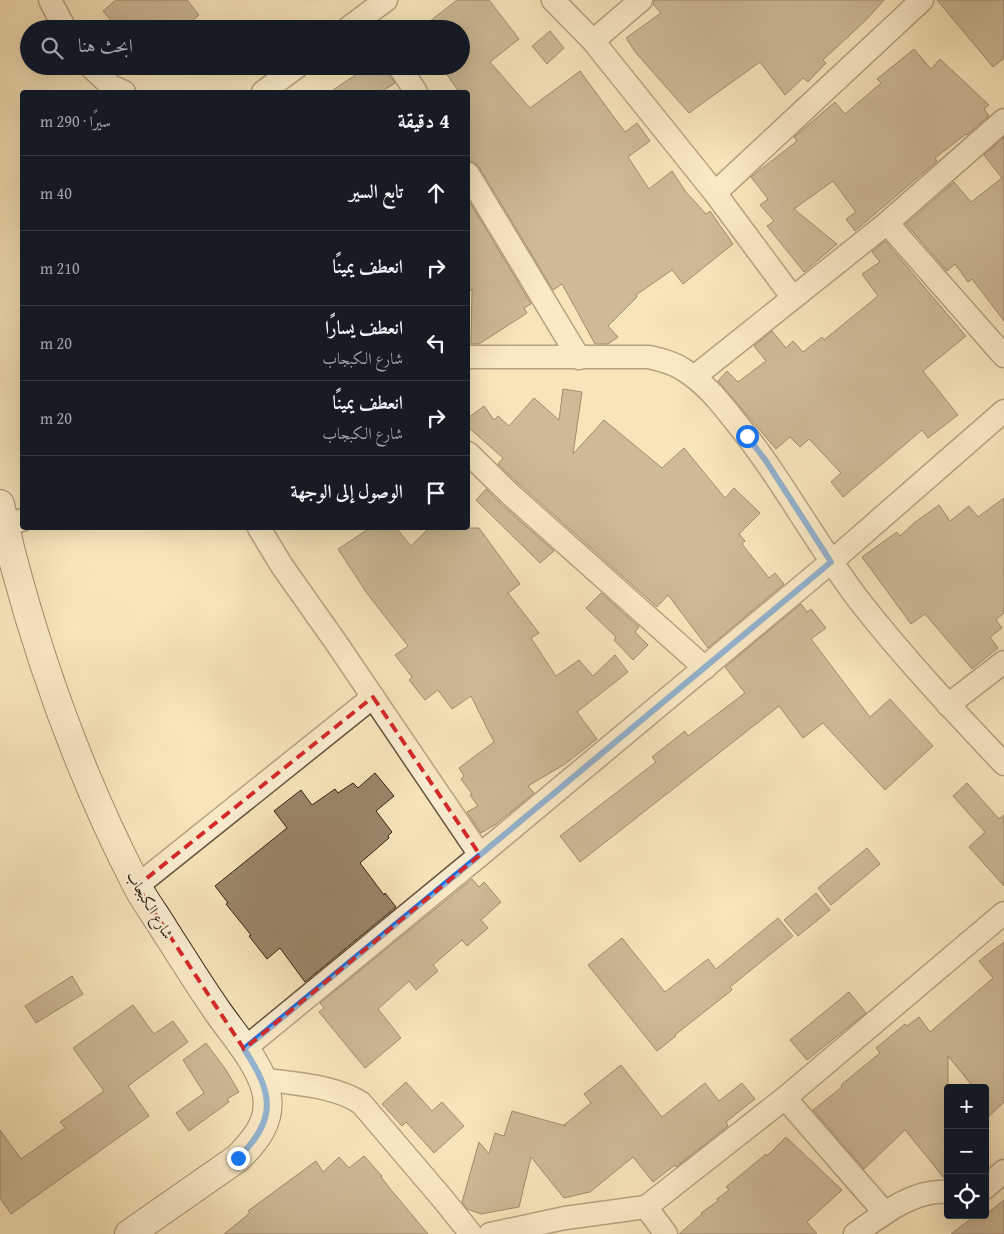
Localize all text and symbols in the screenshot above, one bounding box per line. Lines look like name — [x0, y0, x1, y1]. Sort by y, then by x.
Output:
search box — [20, 20, 470, 75]
text: ابحث هنا — [78, 31, 133, 59]
icon: search — [38, 34, 66, 62]
text: 4 دقيقة — [398, 105, 450, 136]
text: سيرًا · 290 m — [40, 109, 111, 133]
text: تابع السير — [349, 177, 403, 205]
icon: ahead — [422, 179, 450, 207]
text: 40 m — [40, 181, 72, 205]
text: انعطف يمينًا — [333, 252, 403, 280]
icon: right — [422, 254, 450, 282]
text: 210 m — [40, 256, 80, 280]
text: انعطف يسارًا — [325, 313, 403, 341]
icon: left — [422, 329, 450, 357]
text: 20 m — [40, 331, 72, 355]
text: شارع الكبجاب — [322, 346, 403, 370]
text: انعطف يمينًا — [333, 388, 403, 416]
icon: right — [422, 404, 450, 432]
text: 20 m — [40, 406, 72, 430]
text: شارع الكبجاب — [322, 421, 403, 445]
route start — [736, 425, 759, 448]
text: الوصول إلى الوجهة — [291, 477, 403, 505]
icon: arrive — [422, 479, 450, 507]
street label: شارع الكبجاب — [119, 867, 179, 944]
map controls — [944, 1084, 989, 1219]
button: + — [944, 1084, 989, 1129]
button: − — [944, 1129, 989, 1174]
route end — [227, 1147, 250, 1170]
button: locate — [944, 1174, 989, 1219]

